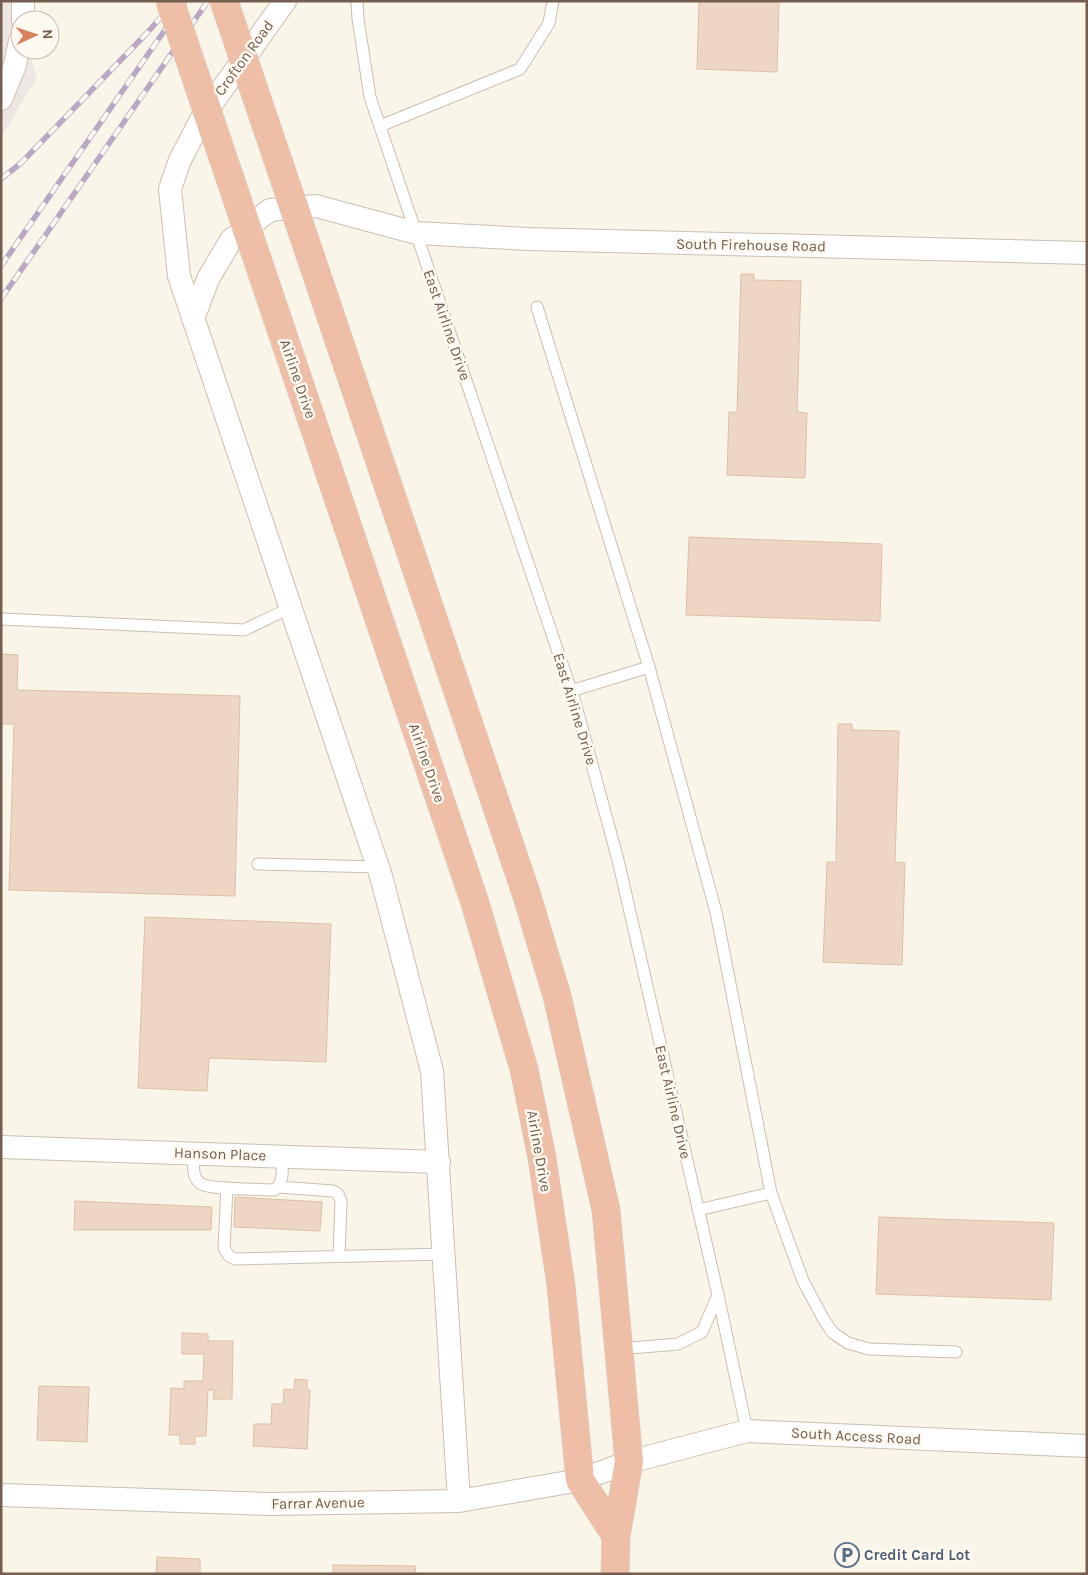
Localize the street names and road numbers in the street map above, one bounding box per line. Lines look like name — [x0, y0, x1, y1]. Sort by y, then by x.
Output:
street label: Crofton Road — [211, 17, 277, 99]
street label: South Firehouse Road — [676, 235, 826, 255]
street label: East Airline Drive — [420, 267, 474, 383]
street label: Airline Drive — [276, 337, 320, 421]
street label: East Airline Drive — [549, 651, 601, 767]
street label: Airline Drive — [405, 721, 449, 805]
street label: East Airline Drive — [651, 1043, 695, 1161]
street label: Airline Drive — [523, 1109, 555, 1193]
street label: Hanson Place — [174, 1143, 266, 1165]
street label: South Access Road — [790, 1424, 922, 1448]
street label: Farrar Avenue — [271, 1493, 365, 1513]

